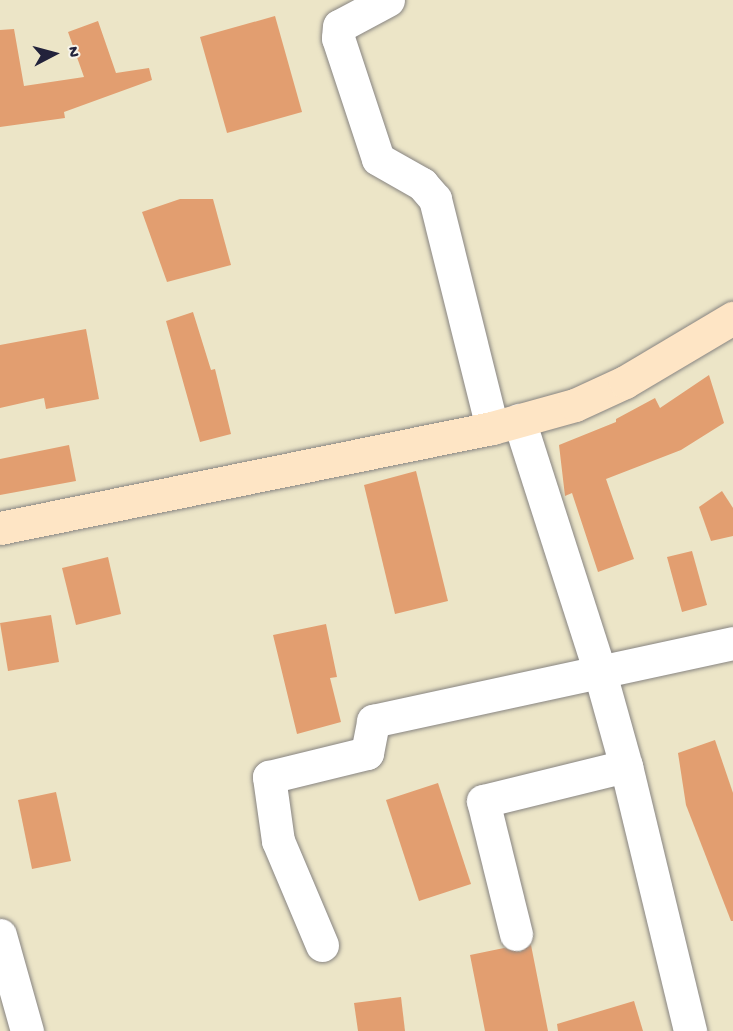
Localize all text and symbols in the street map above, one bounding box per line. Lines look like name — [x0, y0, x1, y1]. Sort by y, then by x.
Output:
north arrow — [24, 24, 84, 84]
text: N — [62, 46, 82, 58]

